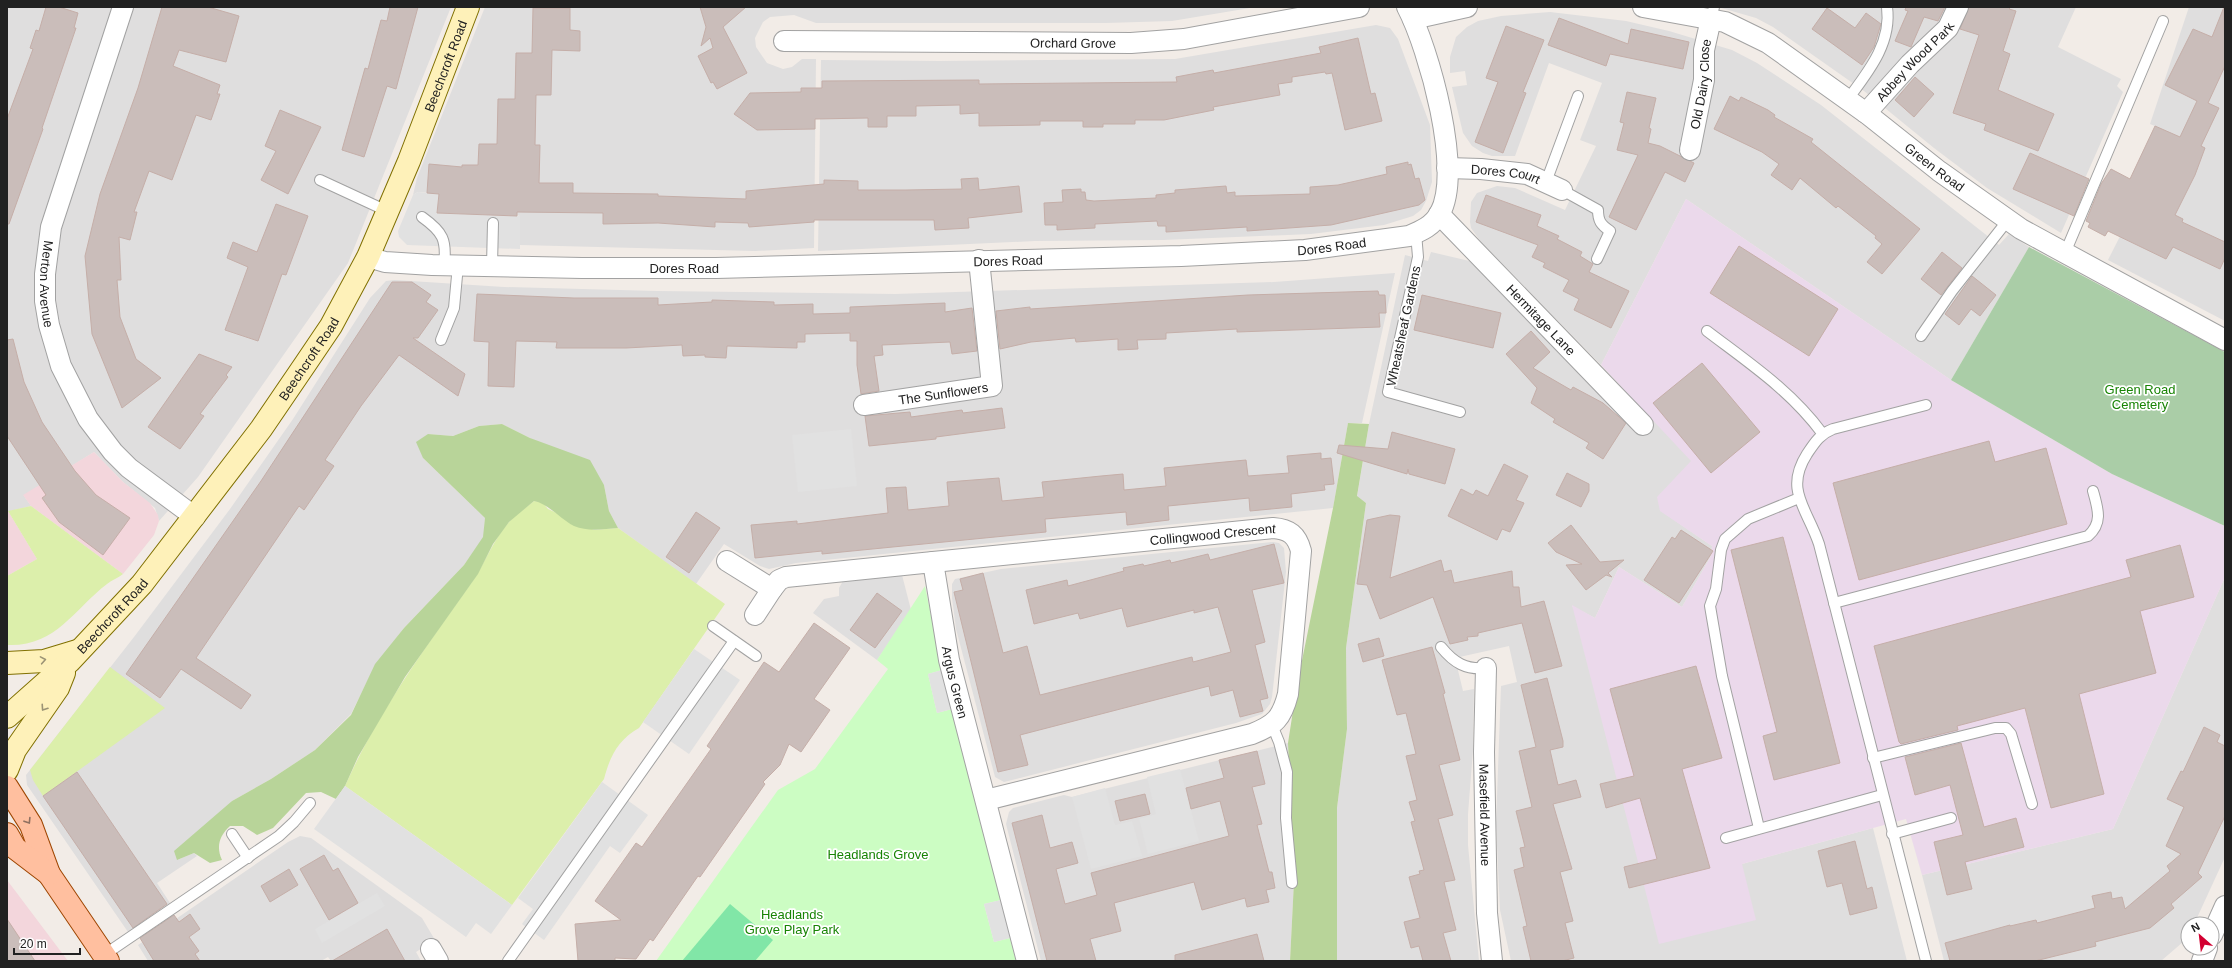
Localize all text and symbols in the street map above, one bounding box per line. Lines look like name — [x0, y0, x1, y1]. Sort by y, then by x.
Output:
street label: Beechcroft Road — [421, 18, 470, 114]
street label: Abbey Wood Park — [1873, 20, 1958, 104]
street label: Orchard Grove — [1030, 35, 1116, 51]
street label: Old Dairy Close — [1687, 38, 1714, 131]
street label: Green Road — [1902, 140, 1967, 195]
street label: Dores Court — [1471, 162, 1543, 187]
street label: Dores Road — [1297, 235, 1367, 258]
street label: Merton Avenue — [37, 240, 56, 329]
street label: Dores Road — [973, 253, 1043, 269]
street label: Dores Road — [649, 261, 719, 276]
street label: Wheatsheaf Gardens — [1383, 264, 1424, 388]
street label: Hermitage Lane — [1503, 282, 1578, 359]
street label: Beechcroft Road — [276, 315, 342, 403]
street label: The Sunflowers — [897, 380, 990, 408]
park label: Green Road Cemetery — [2105, 382, 2175, 412]
street label: Collingwood Crescent — [1149, 521, 1277, 548]
street label: Beechcroft Road — [74, 576, 151, 657]
street label: Argus Green — [939, 645, 971, 720]
one-way arrow — [40, 657, 46, 665]
one-way arrow — [42, 704, 49, 711]
street label: Masefield Avenue — [1476, 764, 1493, 866]
one-way arrow — [23, 817, 30, 824]
park label: Headlands Grove — [827, 847, 929, 862]
park label: Headlands Grove Play Park — [745, 907, 840, 937]
north arrow — [2180, 916, 2220, 956]
text: N — [2189, 920, 2202, 934]
scale bar — [14, 930, 80, 956]
text: 20 m — [20, 937, 47, 951]

